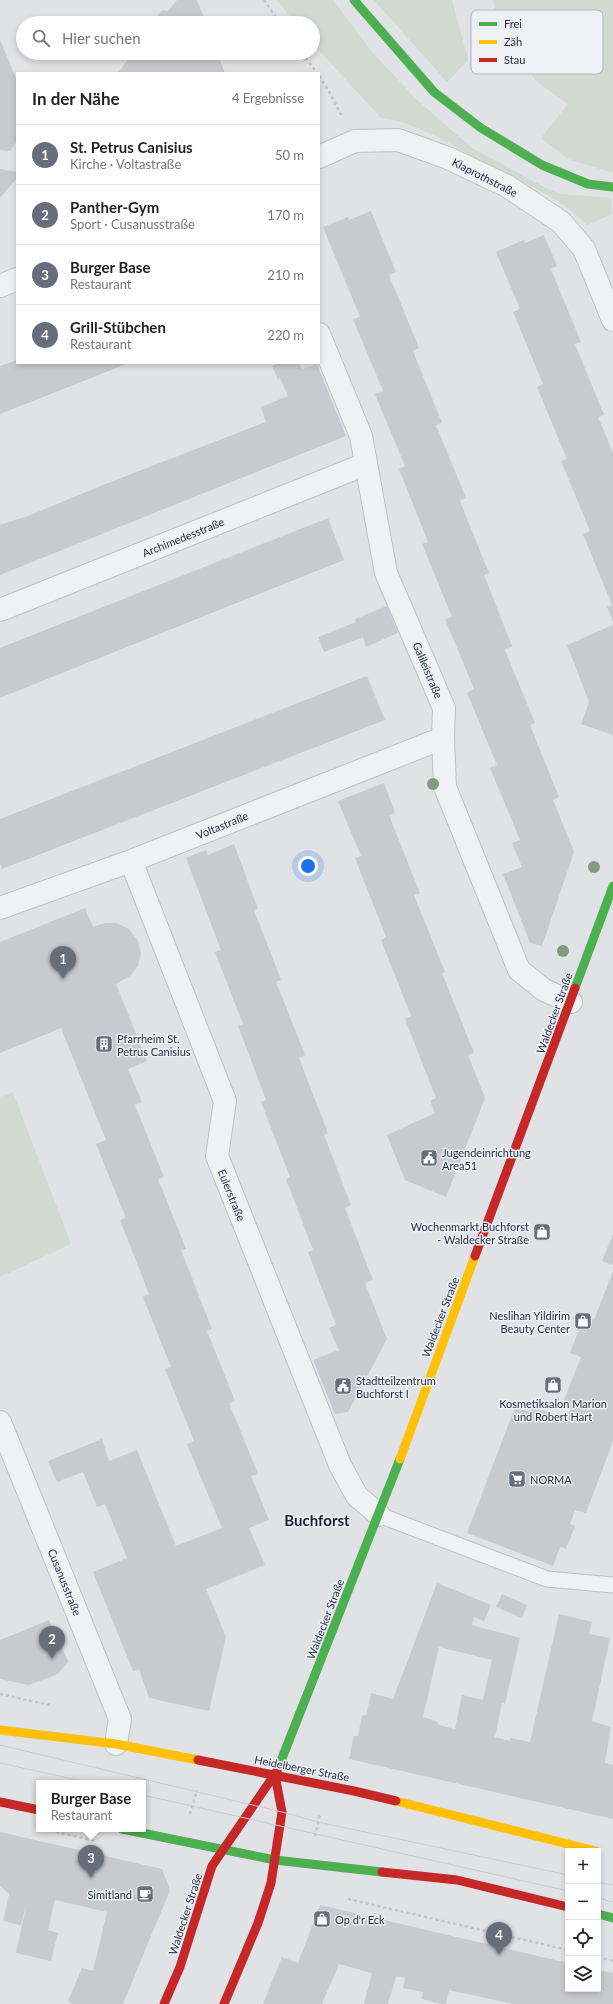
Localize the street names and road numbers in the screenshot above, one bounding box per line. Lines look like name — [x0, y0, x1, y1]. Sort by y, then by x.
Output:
street label: Klaprothstraße — [450, 155, 520, 199]
street label: Archimedesstraße — [140, 515, 226, 559]
street label: Galileistraße — [410, 640, 446, 700]
street label: Voltastraße — [194, 809, 250, 841]
street label: Waldecker Straße — [533, 971, 575, 1055]
street label: Eulerstraße — [216, 1167, 248, 1223]
street label: Waldecker Straße — [419, 1275, 461, 1359]
street label: Cusanusstraße — [46, 1547, 84, 1617]
street label: Waldecker Straße — [304, 1577, 346, 1661]
street label: Heidelberger Straße — [253, 1752, 351, 1784]
street label: Waldecker Straße — [166, 1871, 204, 1956]

